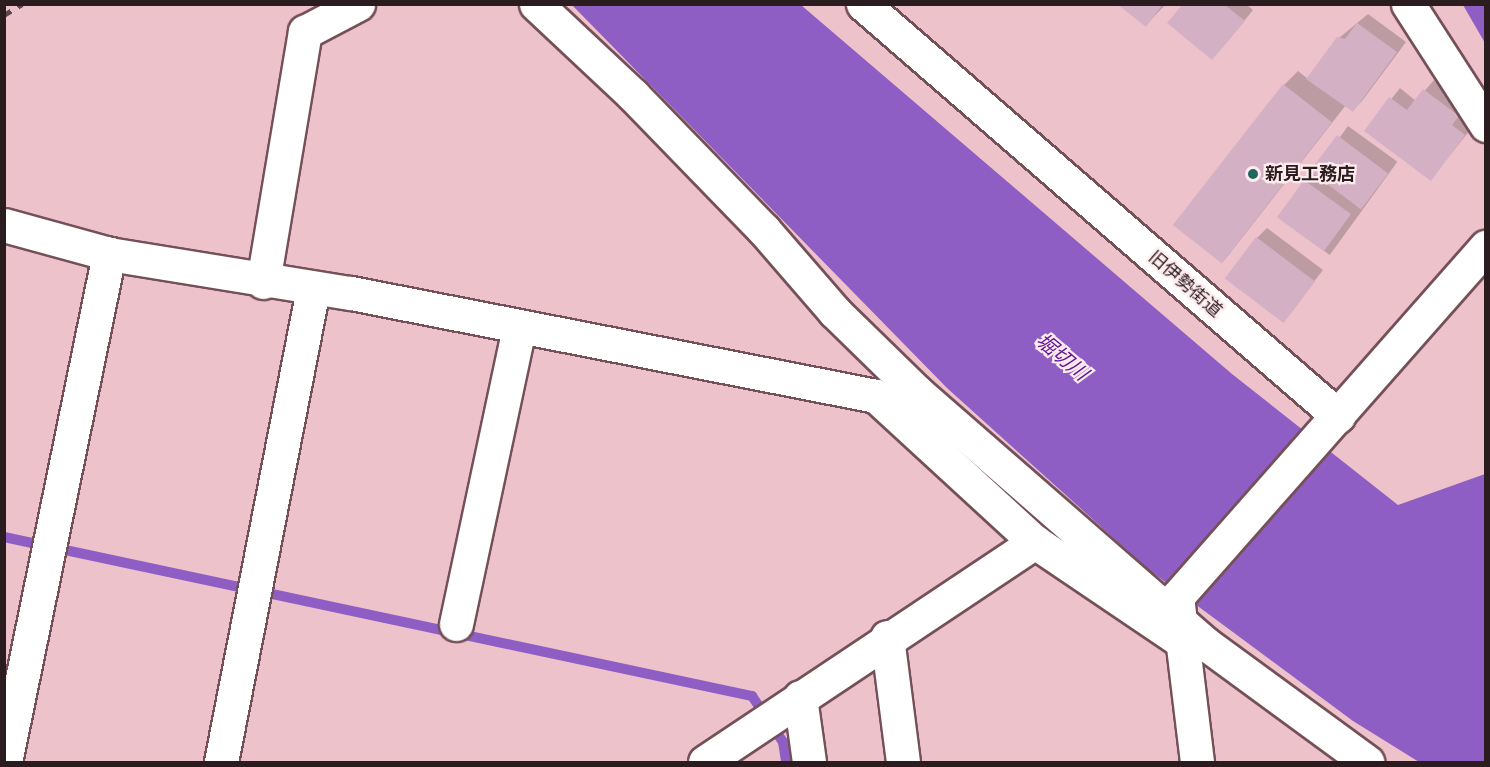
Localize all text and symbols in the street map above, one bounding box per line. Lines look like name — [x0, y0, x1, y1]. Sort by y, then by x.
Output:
place label: 新見工務店 — [1265, 163, 1355, 185]
marker: 新見工務店 — [1246, 167, 1260, 181]
street label: 旧伊勢街道 — [1144, 246, 1226, 322]
water label: 堀切川 — [1031, 329, 1093, 385]

